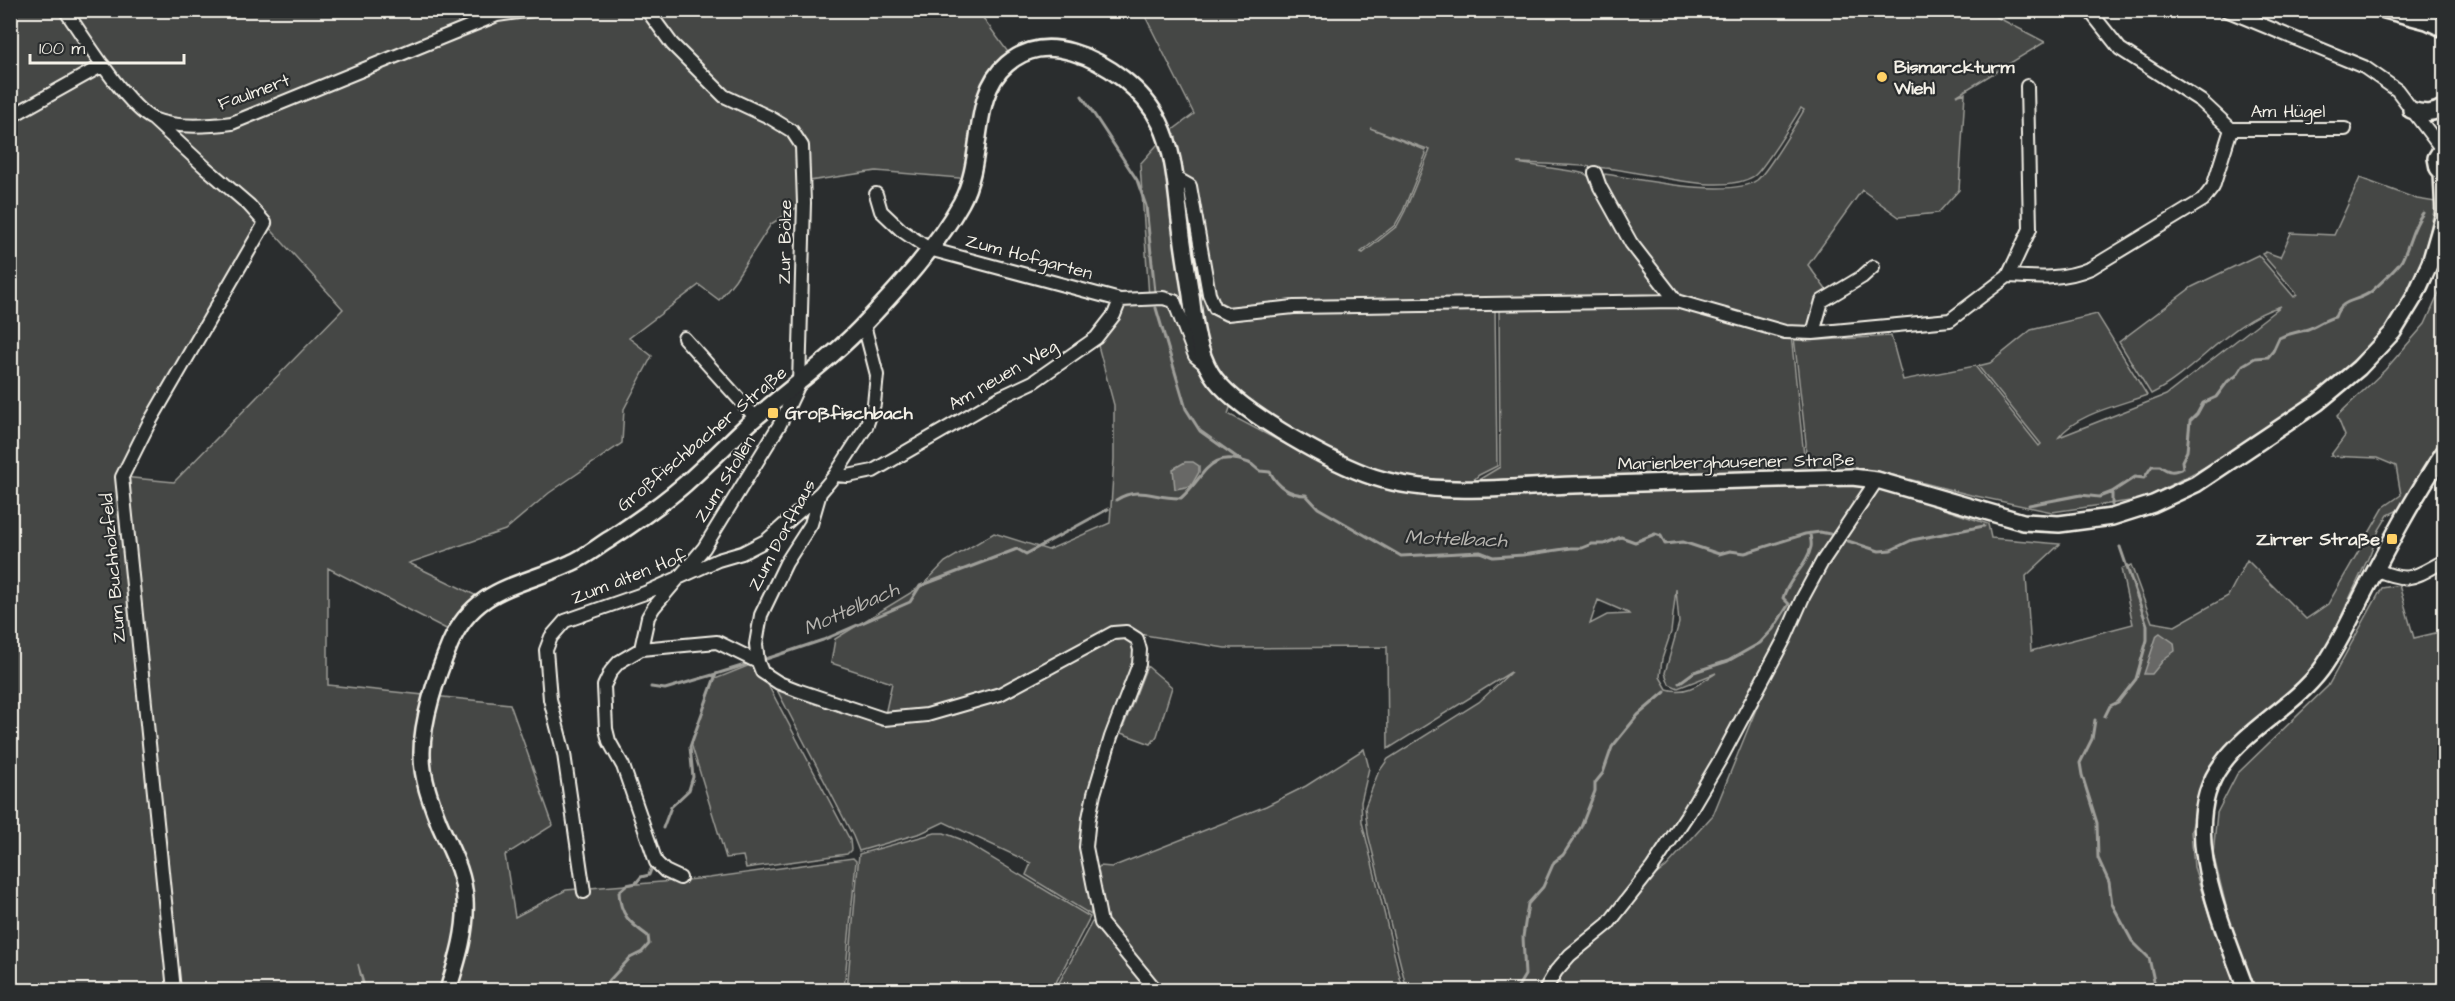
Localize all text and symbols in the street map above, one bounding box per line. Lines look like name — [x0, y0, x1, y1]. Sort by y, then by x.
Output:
scale bar — [30, 27, 184, 65]
text: 100 m — [39, 36, 85, 61]
place label: Bismarckturm Wiehl — [1893, 55, 2015, 101]
street label: Faulmert — [215, 67, 294, 116]
marker: Bismarckturm Wiehl — [1875, 70, 1889, 84]
street label: Am Hügel — [2251, 99, 2325, 125]
street label: Zur Bölze — [772, 199, 798, 285]
street label: Zum Hofgarten — [962, 228, 1095, 287]
street label: Am neuen Weg — [944, 334, 1063, 417]
street label: Großfischbacher Straße — [612, 360, 793, 518]
place label: Großfischbach — [785, 401, 914, 426]
marker: Großfischbach — [766, 406, 780, 420]
street label: Zum Stollen — [688, 431, 762, 527]
street label: Marienberghausener Straße — [1617, 447, 1855, 478]
street label: Zum Dorfhaus — [742, 475, 822, 595]
street label: Zum Buchholzfeld — [94, 492, 132, 644]
water label: Mottelbach — [1405, 523, 1508, 555]
place label: Zirrer Straße — [2256, 527, 2380, 552]
marker: Zirrer Straße — [2385, 532, 2399, 546]
street label: Zum alten Hof — [568, 543, 690, 610]
water label: Mottelbach — [799, 575, 904, 643]

